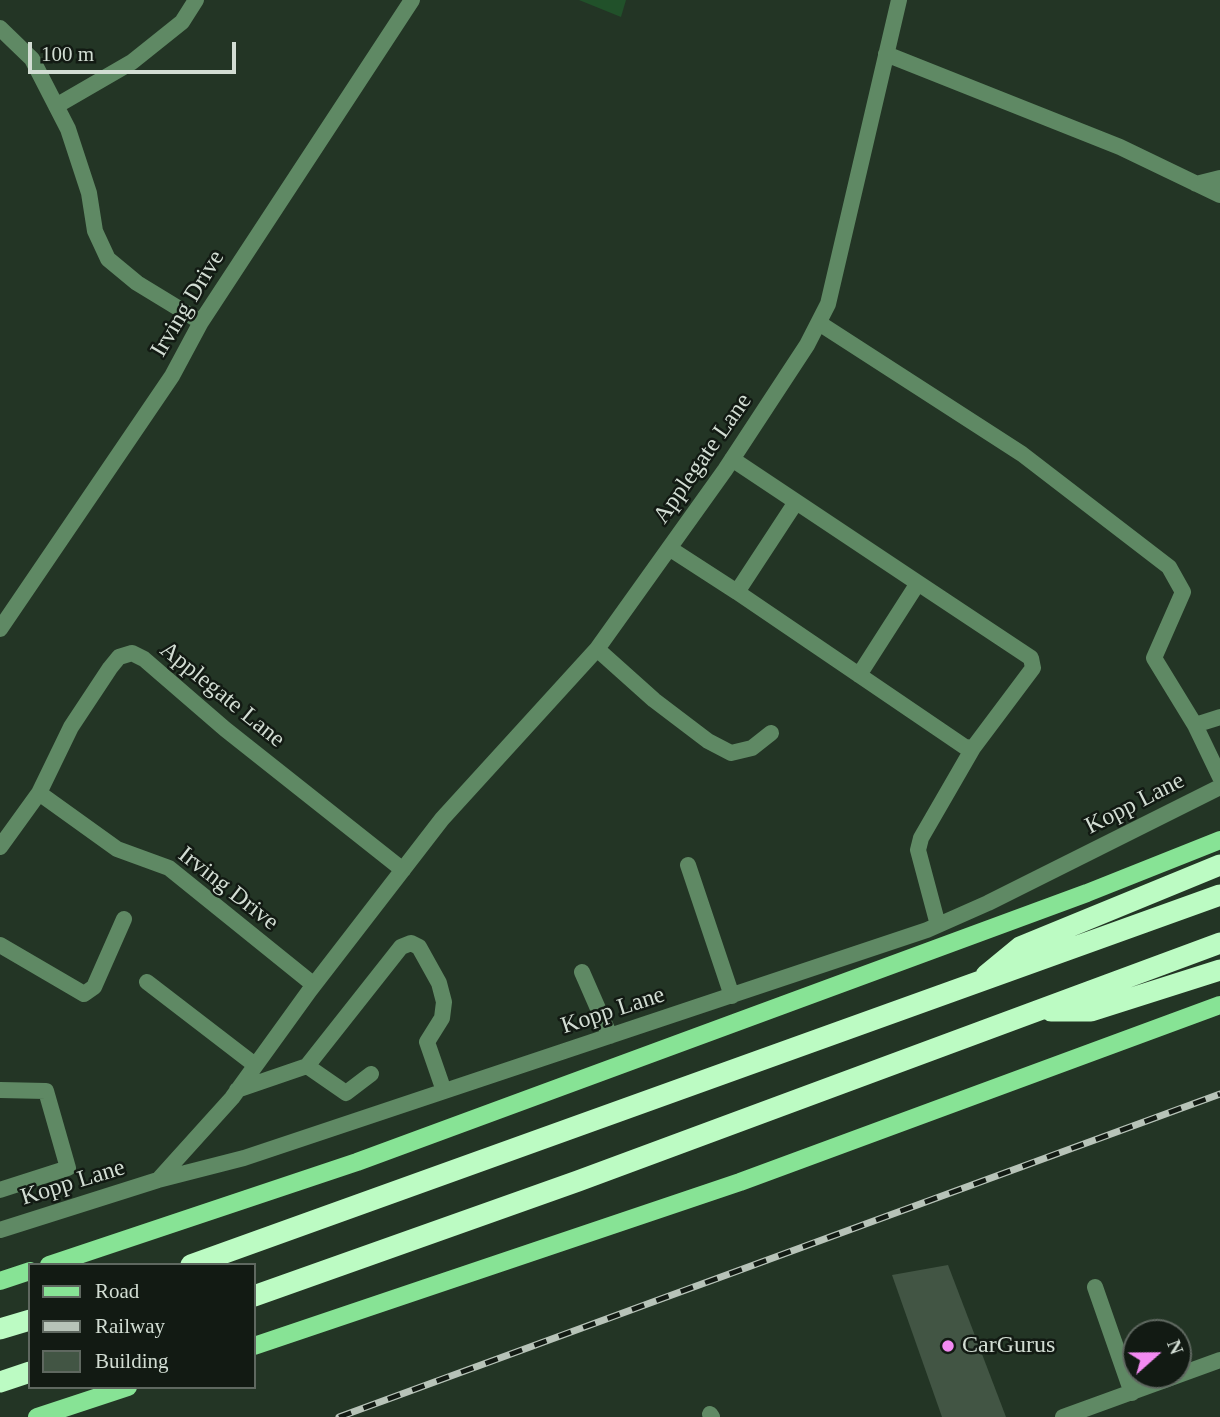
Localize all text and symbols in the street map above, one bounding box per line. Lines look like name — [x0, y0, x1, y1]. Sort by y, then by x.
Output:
scale bar — [32, 28, 240, 72]
text: 100 m — [41, 42, 94, 66]
street label: Irving Drive — [145, 245, 231, 363]
street label: Applegate Lane — [647, 388, 759, 530]
street label: Applegate Lane — [154, 636, 290, 754]
street label: Kopp Lane — [1081, 767, 1189, 841]
street label: Irving Drive — [172, 841, 284, 937]
street label: Kopp Lane — [558, 981, 668, 1041]
street label: Kopp Lane — [17, 1154, 129, 1212]
legend — [28, 1263, 256, 1389]
text: Road — [95, 1279, 139, 1303]
text: Railway — [95, 1314, 165, 1338]
north arrow — [1122, 1319, 1192, 1389]
place label: CarGurus — [962, 1332, 1055, 1360]
text: N — [1163, 1337, 1187, 1357]
marker: CarGurus — [940, 1338, 956, 1354]
text: Building — [95, 1349, 169, 1373]

